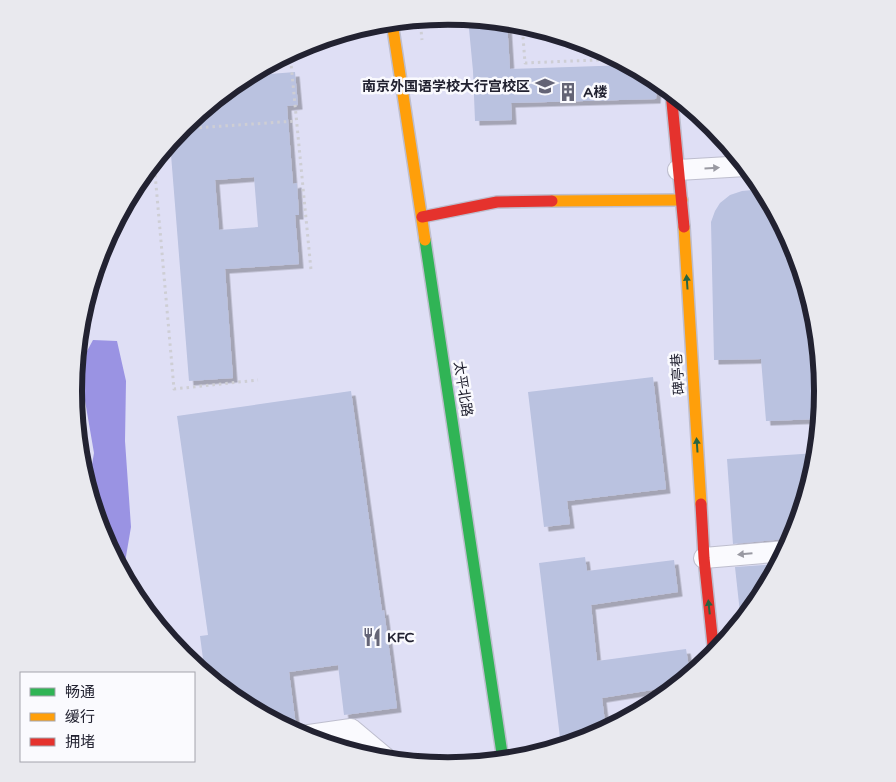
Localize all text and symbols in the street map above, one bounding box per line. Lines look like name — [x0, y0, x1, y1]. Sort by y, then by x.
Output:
school or university icon: 南京外国语学校大行宫校区 — [534, 75, 556, 97]
place label: 南京外国语学校大行宫校区 — [362, 78, 530, 95]
building icon: A楼 — [557, 81, 579, 103]
place label: A楼 — [583, 84, 607, 101]
one-way arrow — [704, 163, 720, 171]
one-way arrow — [683, 274, 691, 290]
street label: 碑亭巷 — [668, 352, 688, 396]
street label: 太平北路 — [450, 360, 476, 418]
one-way arrow — [693, 436, 701, 452]
one-way arrow — [736, 551, 752, 559]
one-way arrow — [705, 598, 713, 614]
restaurant icon: KFC — [361, 626, 383, 648]
place label: KFC — [387, 629, 415, 646]
legend — [20, 672, 195, 762]
text: 畅通 — [65, 683, 95, 701]
text: 缓行 — [65, 708, 95, 726]
text: 拥堵 — [65, 733, 95, 751]

